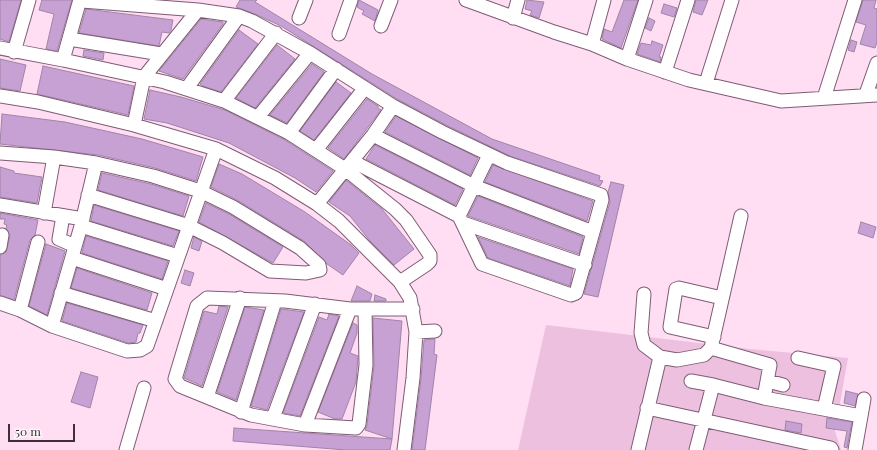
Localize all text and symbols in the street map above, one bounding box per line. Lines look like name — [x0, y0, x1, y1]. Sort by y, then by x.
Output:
scale bar — [10, 416, 77, 442]
text: 50 m — [15, 423, 41, 439]

